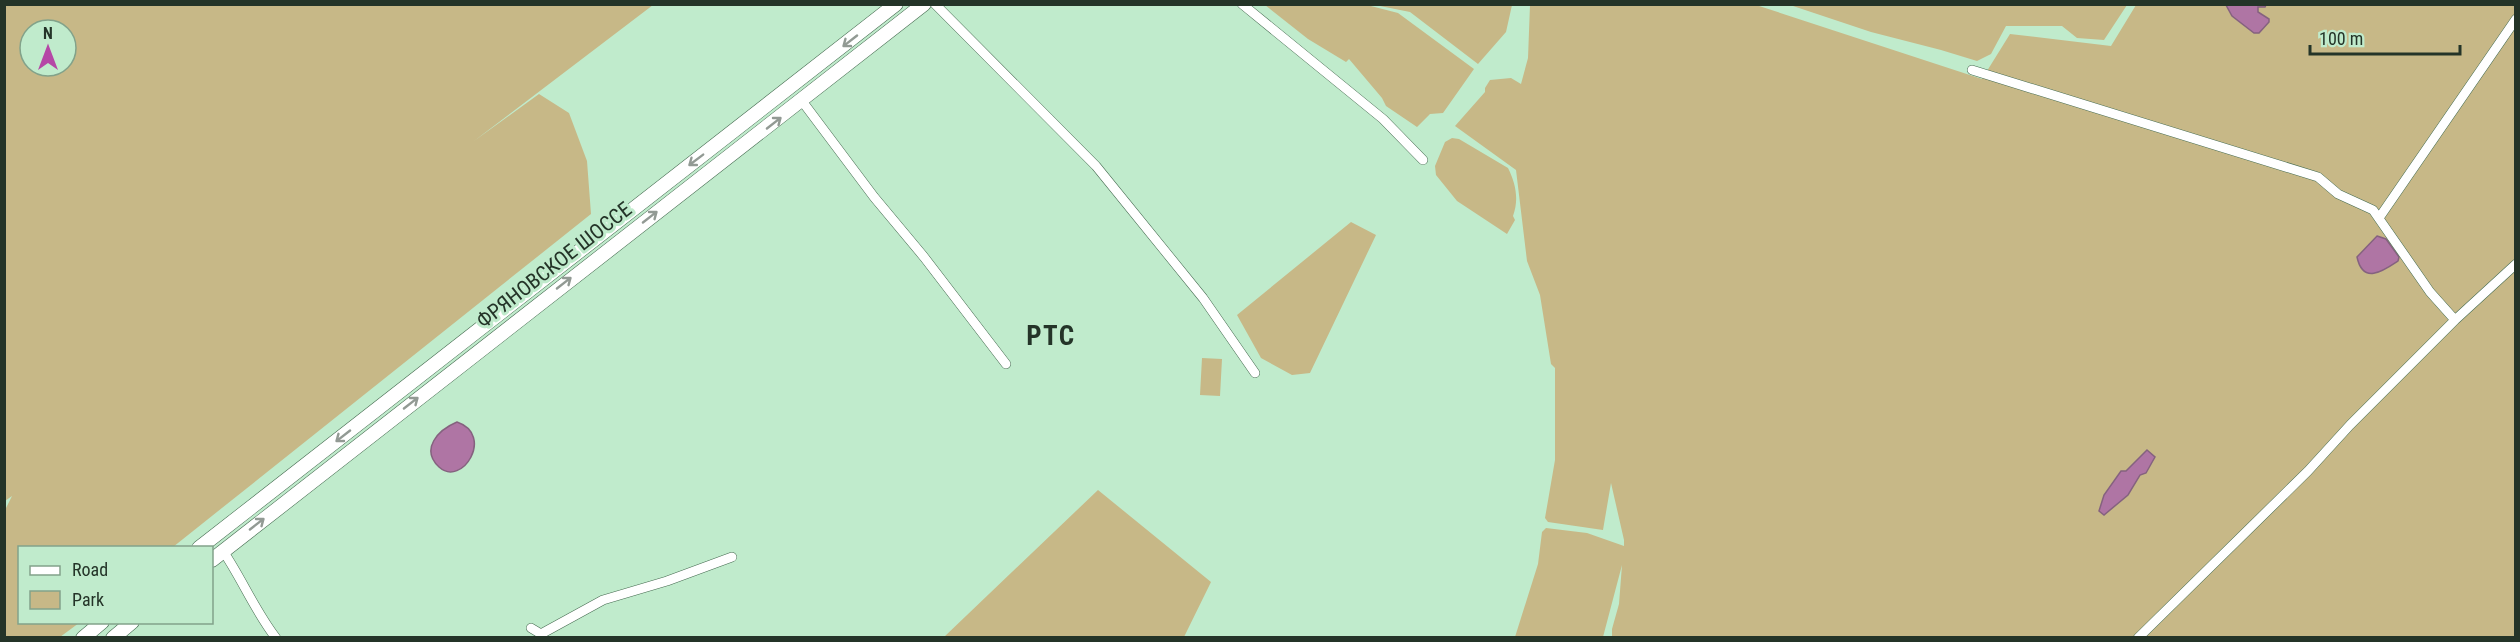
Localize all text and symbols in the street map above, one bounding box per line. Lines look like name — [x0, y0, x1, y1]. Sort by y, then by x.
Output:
north arrow — [18, 18, 78, 78]
scale bar — [2310, 18, 2460, 56]
text: N — [43, 24, 53, 43]
text: 100 m — [2319, 28, 2363, 49]
one-way arrow — [842, 34, 858, 47]
one-way arrow — [766, 116, 782, 129]
one-way arrow — [688, 153, 704, 166]
street label: ФРЯНОВСКОЕ ШОССЕ — [472, 197, 636, 333]
one-way arrow — [641, 210, 657, 223]
one-way arrow — [556, 277, 572, 290]
district label: РТС — [1026, 320, 1076, 352]
one-way arrow — [403, 397, 419, 410]
one-way arrow — [336, 429, 352, 442]
one-way arrow — [249, 517, 265, 530]
legend — [18, 546, 213, 624]
text: Road — [72, 559, 108, 580]
text: Park — [72, 589, 104, 610]

